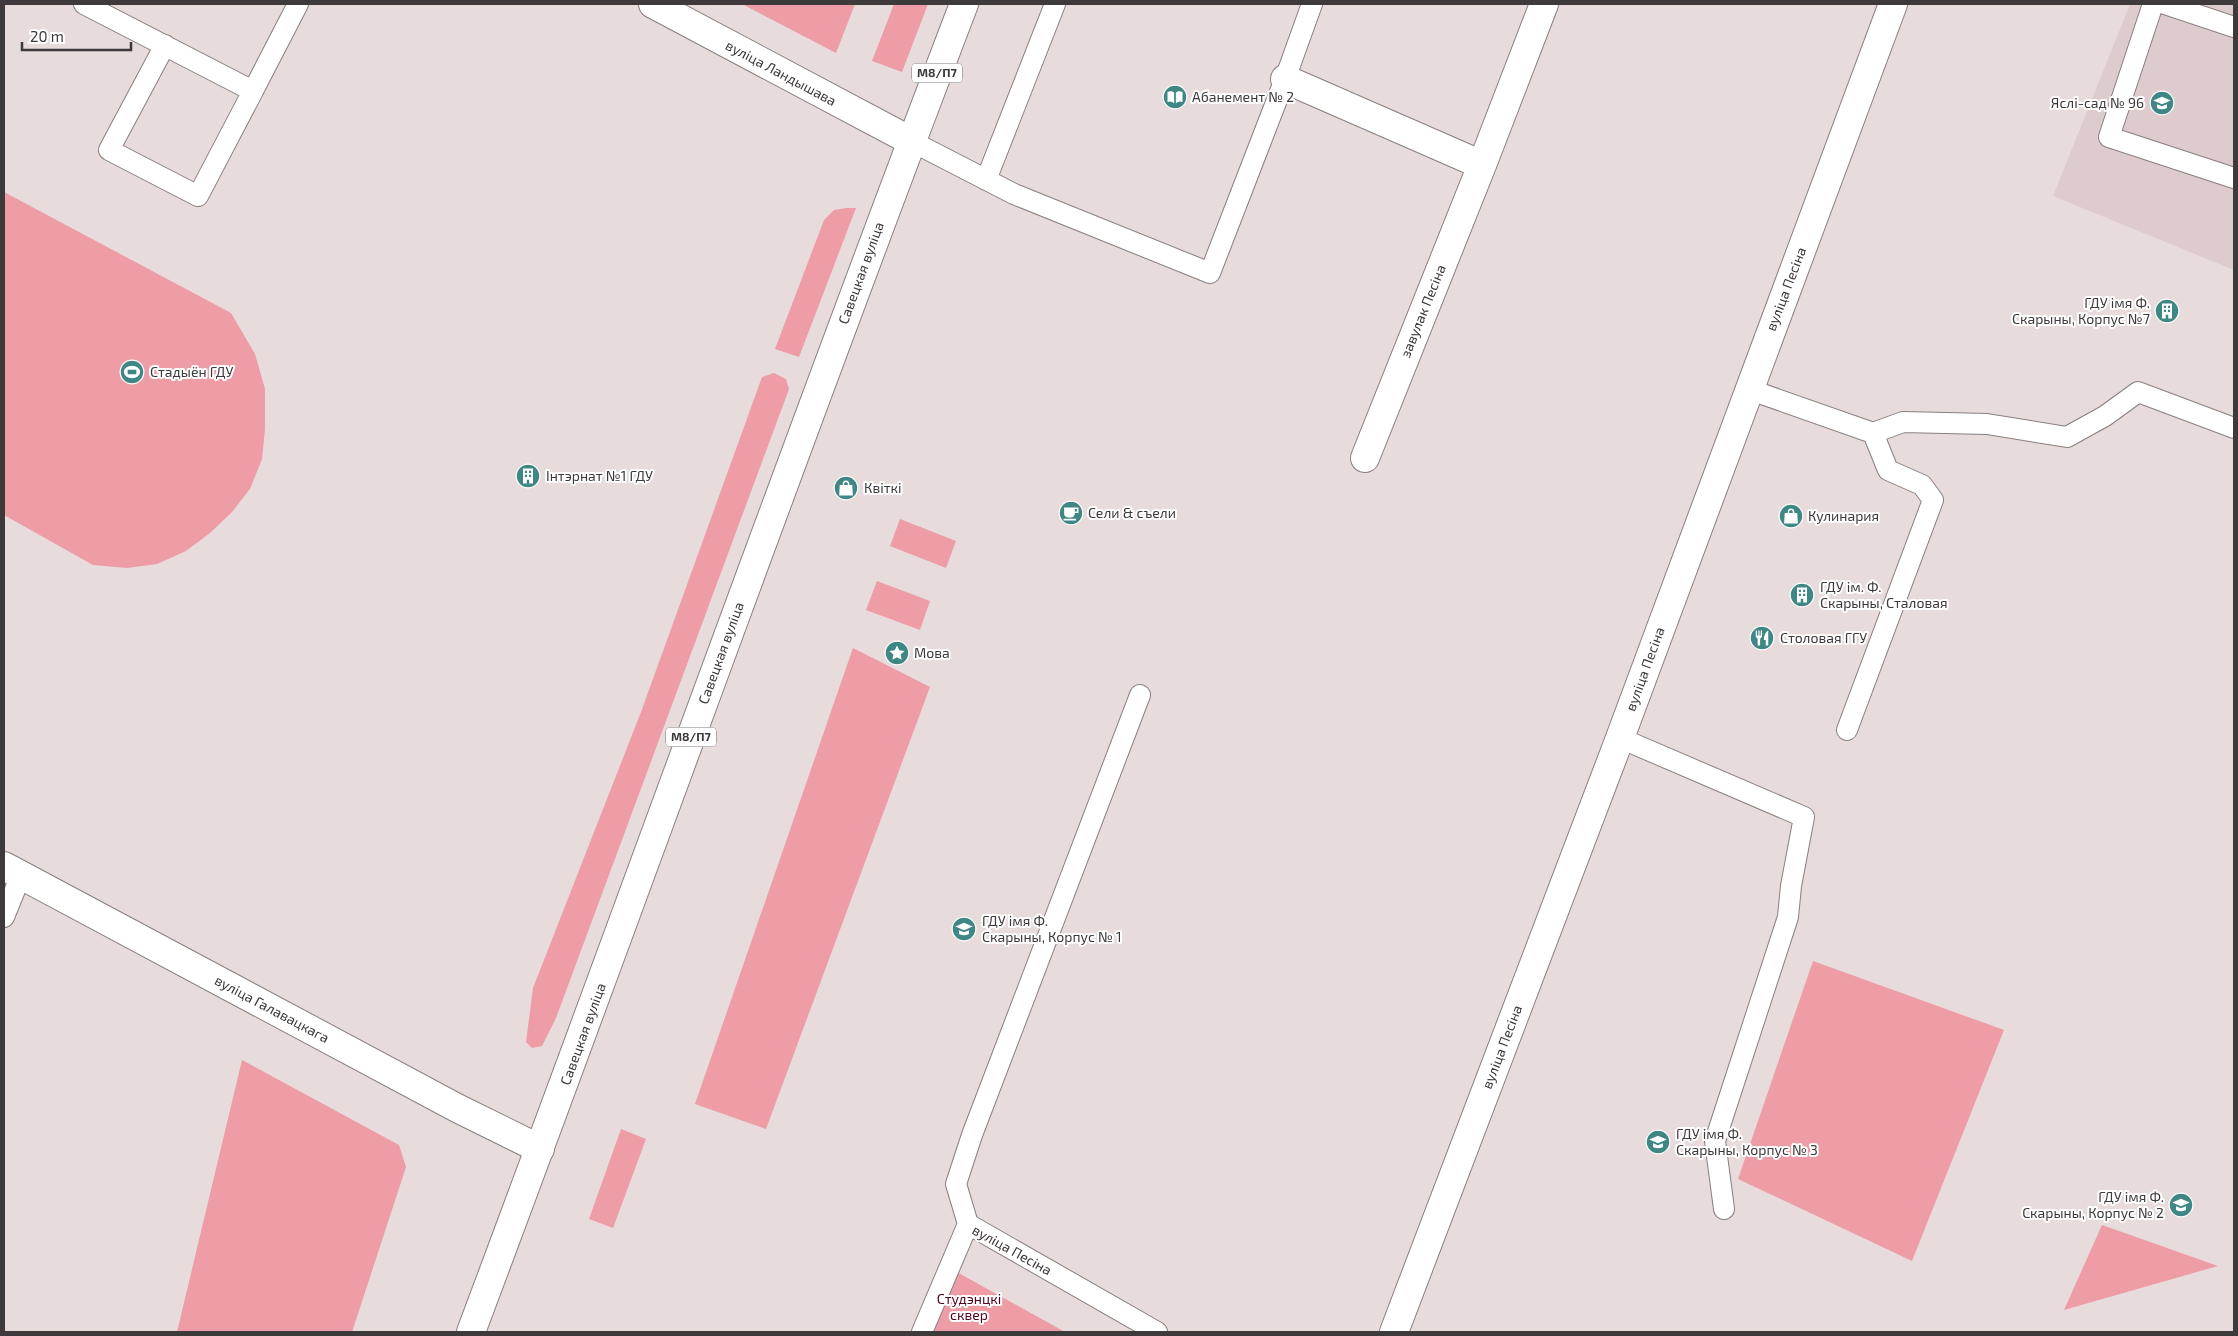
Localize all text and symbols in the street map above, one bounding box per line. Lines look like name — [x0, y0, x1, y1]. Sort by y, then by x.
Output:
scale bar — [22, 20, 131, 52]
text: 20 m — [30, 27, 64, 45]
street label: вуліца Ландышава — [723, 36, 840, 109]
road number: М8/П7 — [912, 64, 962, 82]
library icon: Абанемент № 2 — [1162, 84, 1188, 110]
place label: Абанемент № 2 — [1192, 88, 1294, 105]
school or university icon: Яслі-сад № 96 — [2149, 90, 2175, 116]
place label: Яслі-сад № 96 — [2051, 94, 2144, 111]
street label: Савецкая вуліца — [834, 219, 887, 326]
street label: вуліца Песіна — [1762, 245, 1809, 333]
street label: завулак Песіна — [1396, 262, 1449, 360]
place label: ГДУ імя Ф. Скарыны, Корпус №7 — [2012, 294, 2150, 327]
building icon: ГДУ імя Ф. Скарыны, Корпус №7 — [2154, 298, 2180, 324]
sports icon: Стадыён ГДУ — [119, 359, 145, 385]
place label: Стадыён ГДУ — [150, 363, 233, 380]
building icon: Інтэрнат №1 ГДУ — [515, 463, 541, 489]
place label: Інтэрнат №1 ГДУ — [546, 467, 653, 484]
shop icon: Квіткі — [833, 475, 859, 501]
place label: Квіткі — [864, 479, 902, 496]
cafe icon: Сели & съели — [1058, 500, 1084, 526]
shop icon: Кулинария — [1778, 503, 1804, 529]
place label: Сели & съели — [1088, 504, 1176, 521]
place label: Кулинария — [1808, 507, 1879, 524]
place label: ГДУ ім. Ф. Скарыны, Сталовая — [1820, 578, 1948, 611]
building icon: ГДУ ім. Ф. Скарыны, Сталовая — [1789, 582, 1815, 608]
street label: Савецкая вуліца — [694, 599, 747, 706]
street label: вуліца Песіна — [1621, 624, 1668, 713]
restaurant icon: Столовая ГГУ — [1749, 625, 1775, 651]
place label: Столовая ГГУ — [1780, 629, 1867, 646]
place icon: Мова — [884, 640, 910, 666]
place label: Мова — [914, 644, 950, 661]
road number: М8/П7 — [666, 728, 716, 746]
place label: ГДУ імя Ф. Скарыны, Корпус № 1 — [982, 912, 1122, 945]
school or university icon: ГДУ імя Ф. Скарыны, Корпус № 1 — [951, 916, 977, 942]
street label: вуліца Галавацкага — [212, 971, 332, 1046]
street label: Савецкая вуліца — [556, 980, 609, 1087]
street label: вуліца Песіна — [1478, 1003, 1525, 1091]
place label: ГДУ імя Ф. Скарыны, Корпус № 3 — [1676, 1125, 1818, 1158]
school or university icon: ГДУ імя Ф. Скарыны, Корпус № 3 — [1645, 1129, 1671, 1155]
place label: ГДУ імя Ф. Скарыны, Корпус № 2 — [2022, 1188, 2164, 1221]
school or university icon: ГДУ імя Ф. Скарыны, Корпус № 2 — [2168, 1192, 2194, 1218]
street label: вуліца Песіна — [969, 1221, 1055, 1278]
park label: Студэнцкі сквер — [937, 1290, 1001, 1323]

